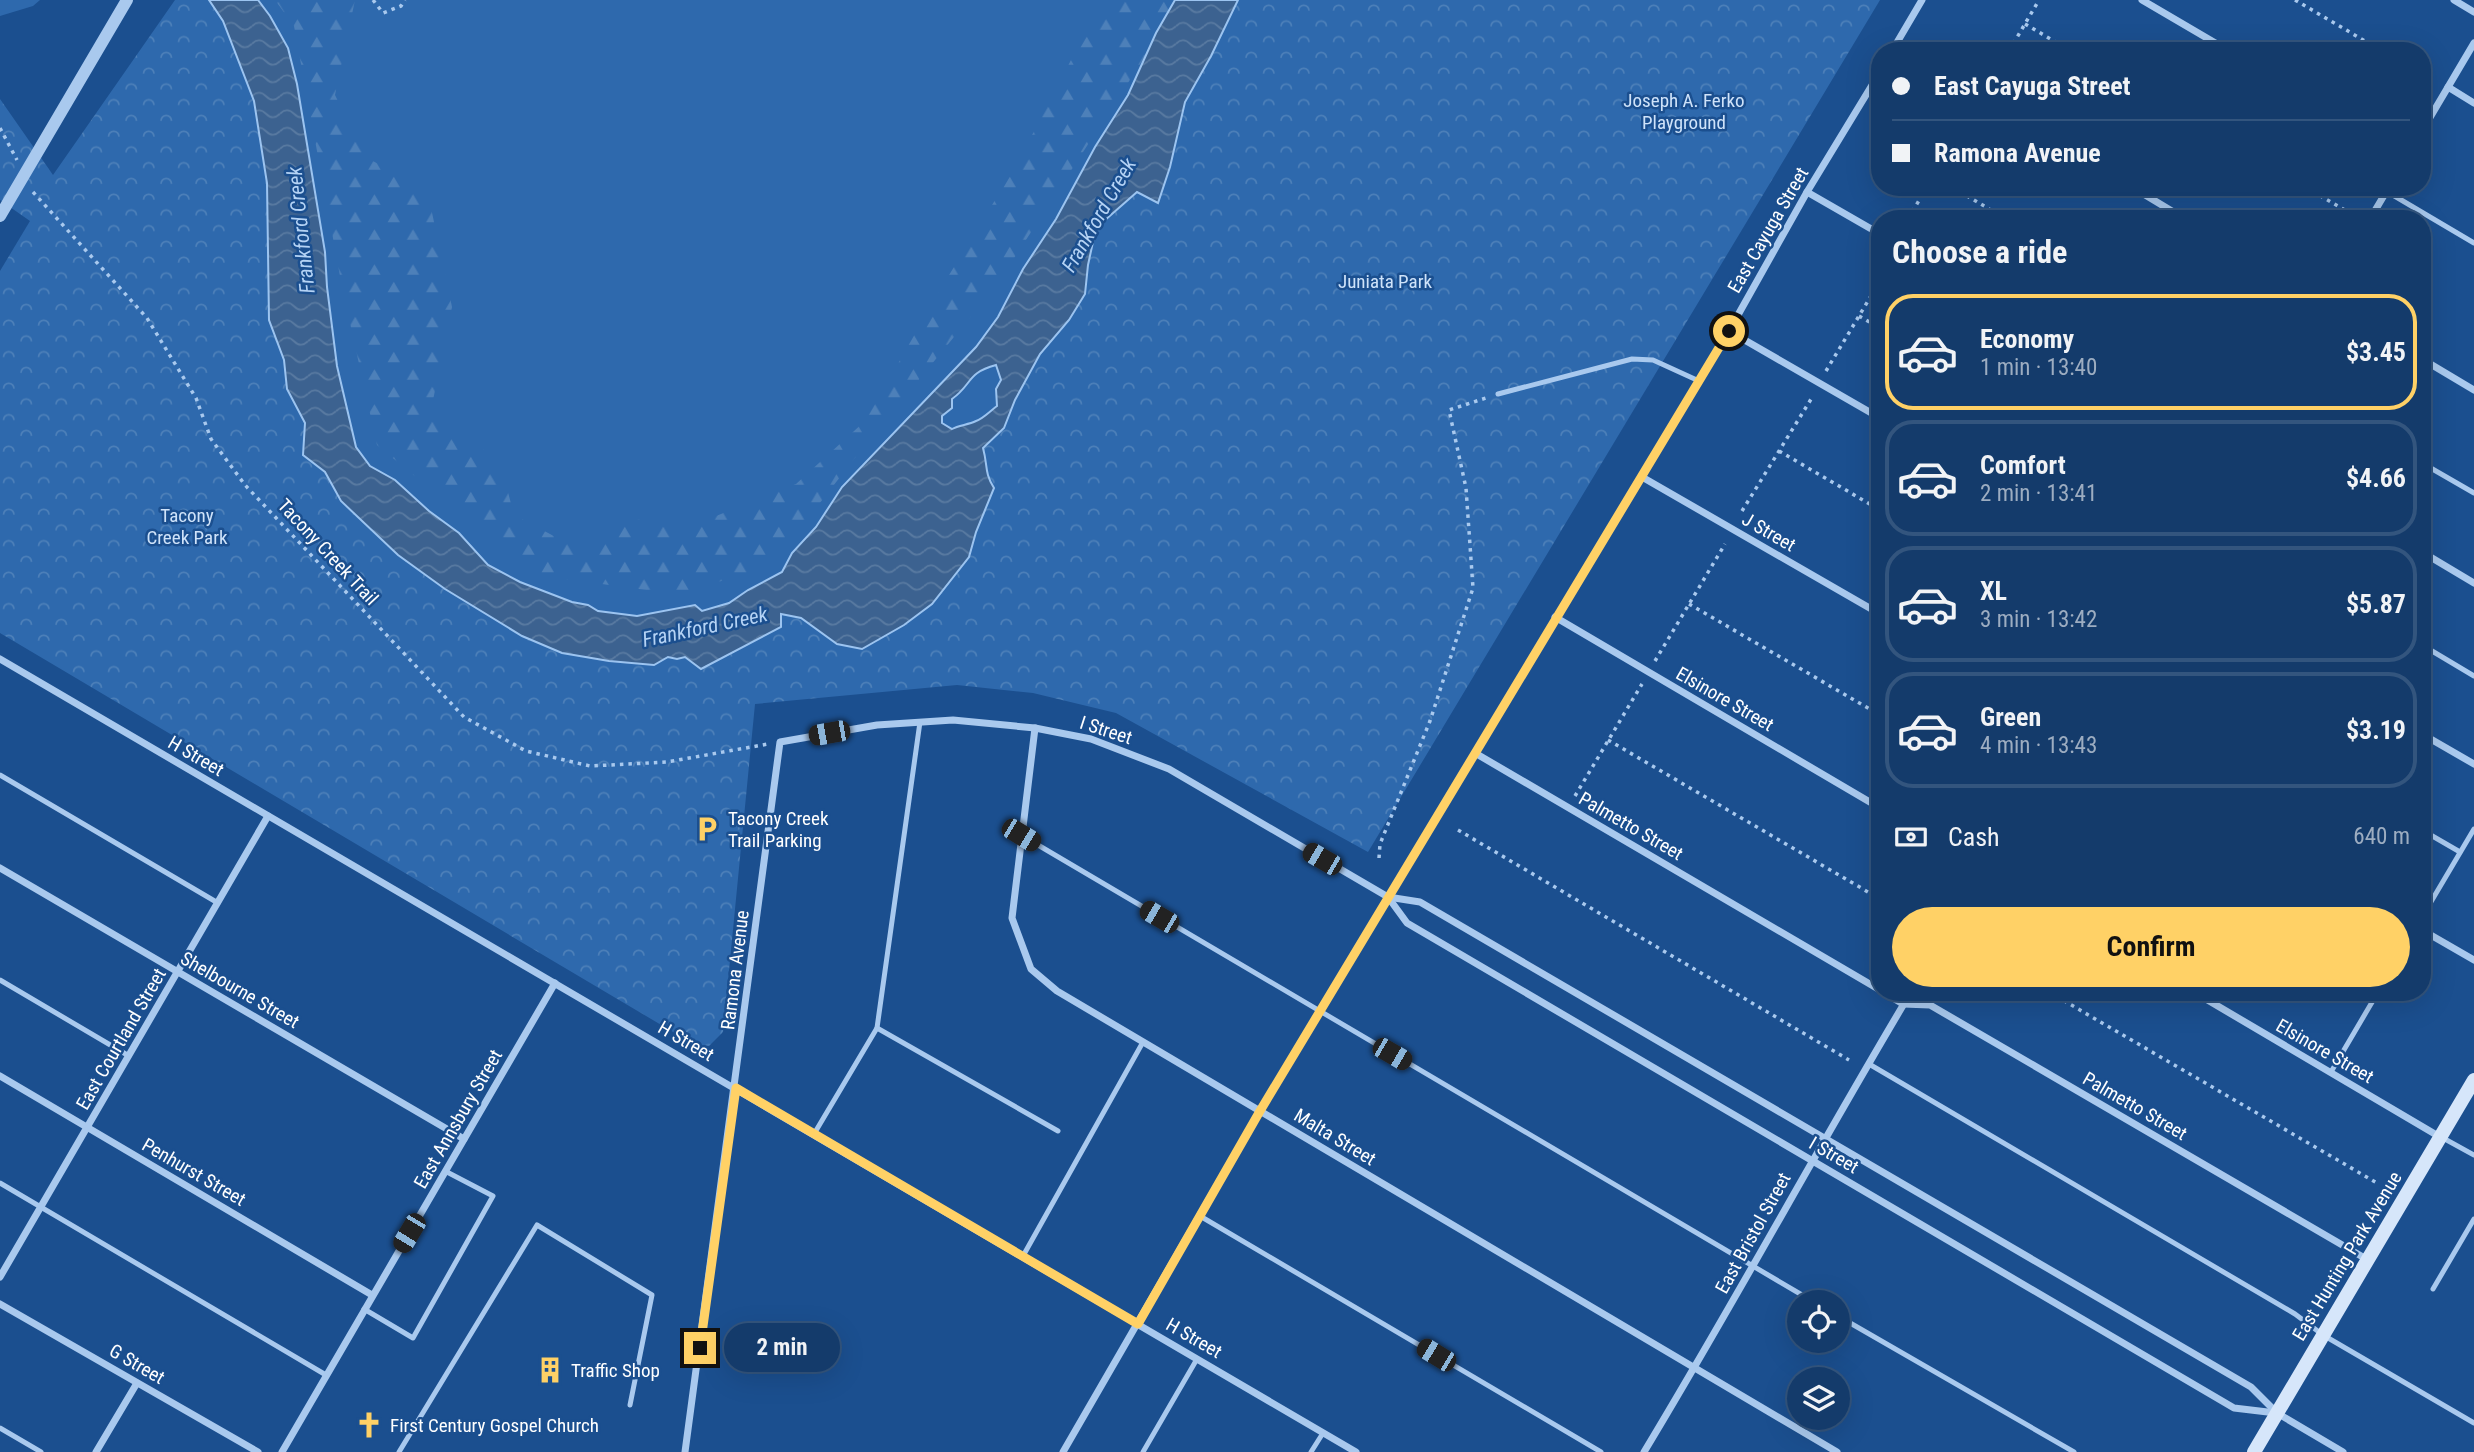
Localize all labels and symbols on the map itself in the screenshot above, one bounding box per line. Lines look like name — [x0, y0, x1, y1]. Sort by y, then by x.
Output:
park label: Joseph A. Ferko Playground — [1623, 89, 1745, 134]
water label: Frankford Creek — [1057, 153, 1142, 276]
street label: East Cayuga Street — [1723, 163, 1813, 297]
water label: Frankford Creek — [282, 165, 320, 295]
park label: Juniata Park — [1338, 270, 1432, 293]
route start — [1713, 315, 1745, 347]
street label: Tacony Creek Trail — [273, 494, 383, 610]
park label: Tacony Creek Park — [146, 504, 228, 549]
street label: J Street — [1738, 508, 1800, 556]
water label: Frankford Creek — [640, 602, 771, 652]
street label: Elsinore Street — [1672, 662, 1778, 736]
street label: I Street — [1077, 711, 1135, 749]
car — [807, 719, 852, 747]
street label: H Street — [164, 731, 228, 781]
street label: Palmetto Street — [1575, 787, 1687, 865]
place label: Tacony Creek Trail Parking — [728, 807, 829, 852]
parking icon: Tacony Creek Trail Parking — [692, 814, 722, 844]
car — [998, 815, 1045, 855]
car — [1299, 839, 1346, 879]
car — [1136, 897, 1183, 937]
street label: Ramona Avenue — [716, 909, 754, 1031]
street label: Shelbourne Street — [177, 947, 303, 1033]
street label: East Courtland Street — [71, 964, 171, 1114]
street label: Elsinore Street — [2272, 1014, 2378, 1088]
street label: H Street — [654, 1016, 718, 1066]
car — [1369, 1034, 1416, 1074]
street label: East Annsbury Street — [409, 1045, 507, 1193]
street label: Palmetto Street — [2079, 1067, 2191, 1145]
street label: Malta Street — [1290, 1104, 1380, 1170]
street label: I Street — [1805, 1132, 1863, 1178]
street label: Penhurst Street — [138, 1133, 250, 1211]
street label: East Hunting Park Avenue — [2287, 1167, 2407, 1345]
street label: East Bristol Street — [1710, 1169, 1796, 1297]
car — [390, 1210, 429, 1256]
street label: H Street — [1162, 1313, 1226, 1363]
callout: 2 min — [724, 1324, 840, 1372]
route end — [684, 1332, 716, 1364]
car — [1413, 1335, 1460, 1375]
street label: G Street — [105, 1339, 169, 1389]
building icon: Traffic Shop — [535, 1355, 565, 1385]
place label: Traffic Shop — [571, 1359, 660, 1382]
church icon: First Century Gospel Church — [354, 1410, 384, 1440]
place label: First Century Gospel Church — [390, 1414, 599, 1437]

